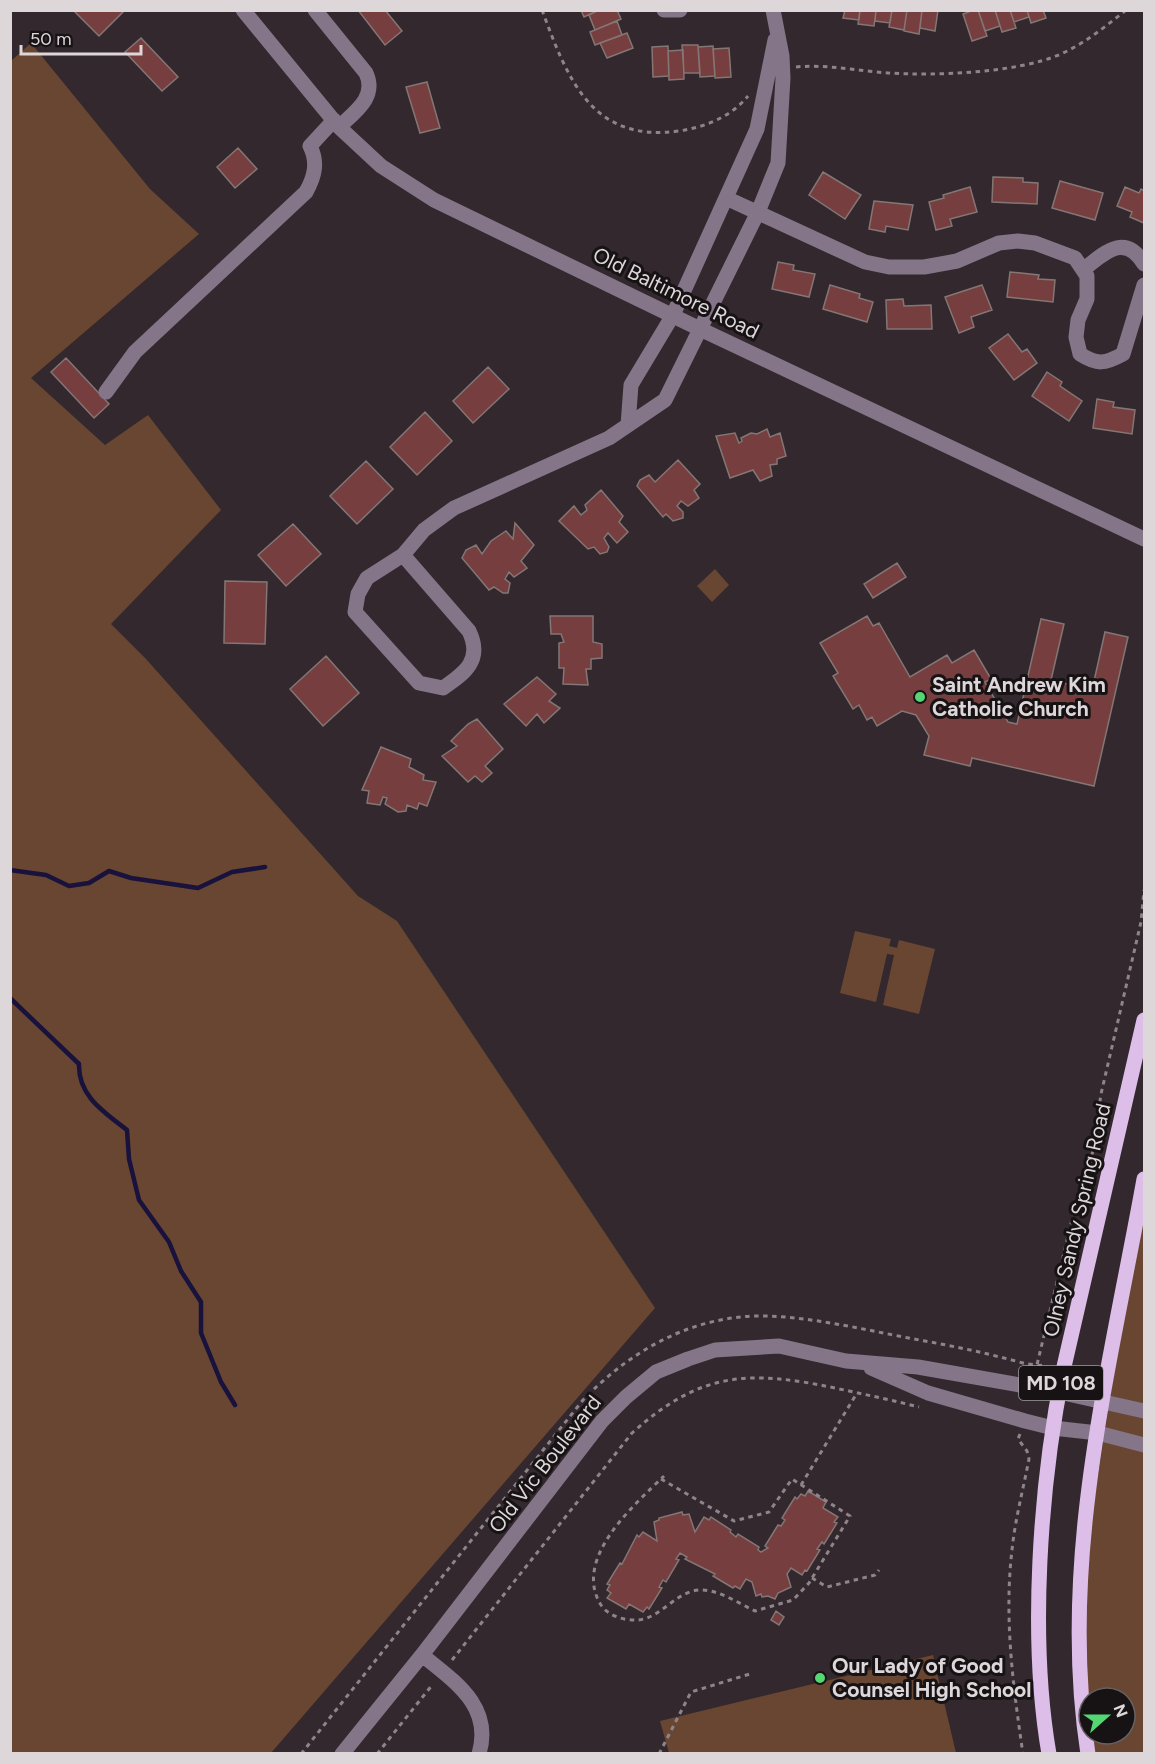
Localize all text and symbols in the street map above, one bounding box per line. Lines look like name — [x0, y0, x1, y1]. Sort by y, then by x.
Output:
scale bar — [21, 18, 141, 56]
text: 50 m — [30, 28, 72, 50]
street label: Old Baltimore Road — [589, 242, 763, 344]
place label: Saint Andrew Kim Catholic Church — [932, 672, 1106, 721]
marker: Saint Andrew Kim Catholic Church — [913, 690, 927, 704]
street label: Olney Sandy Spring Road — [1037, 1101, 1116, 1339]
road number: MD 108 — [1019, 1366, 1103, 1400]
street label: Old Vic Boulevard — [483, 1390, 606, 1537]
place label: Our Lady of Good Counsel High School — [832, 1653, 1031, 1702]
marker: Our Lady of Good Counsel High School — [813, 1671, 827, 1685]
north arrow — [1077, 1686, 1137, 1746]
text: N — [1109, 1702, 1132, 1720]

